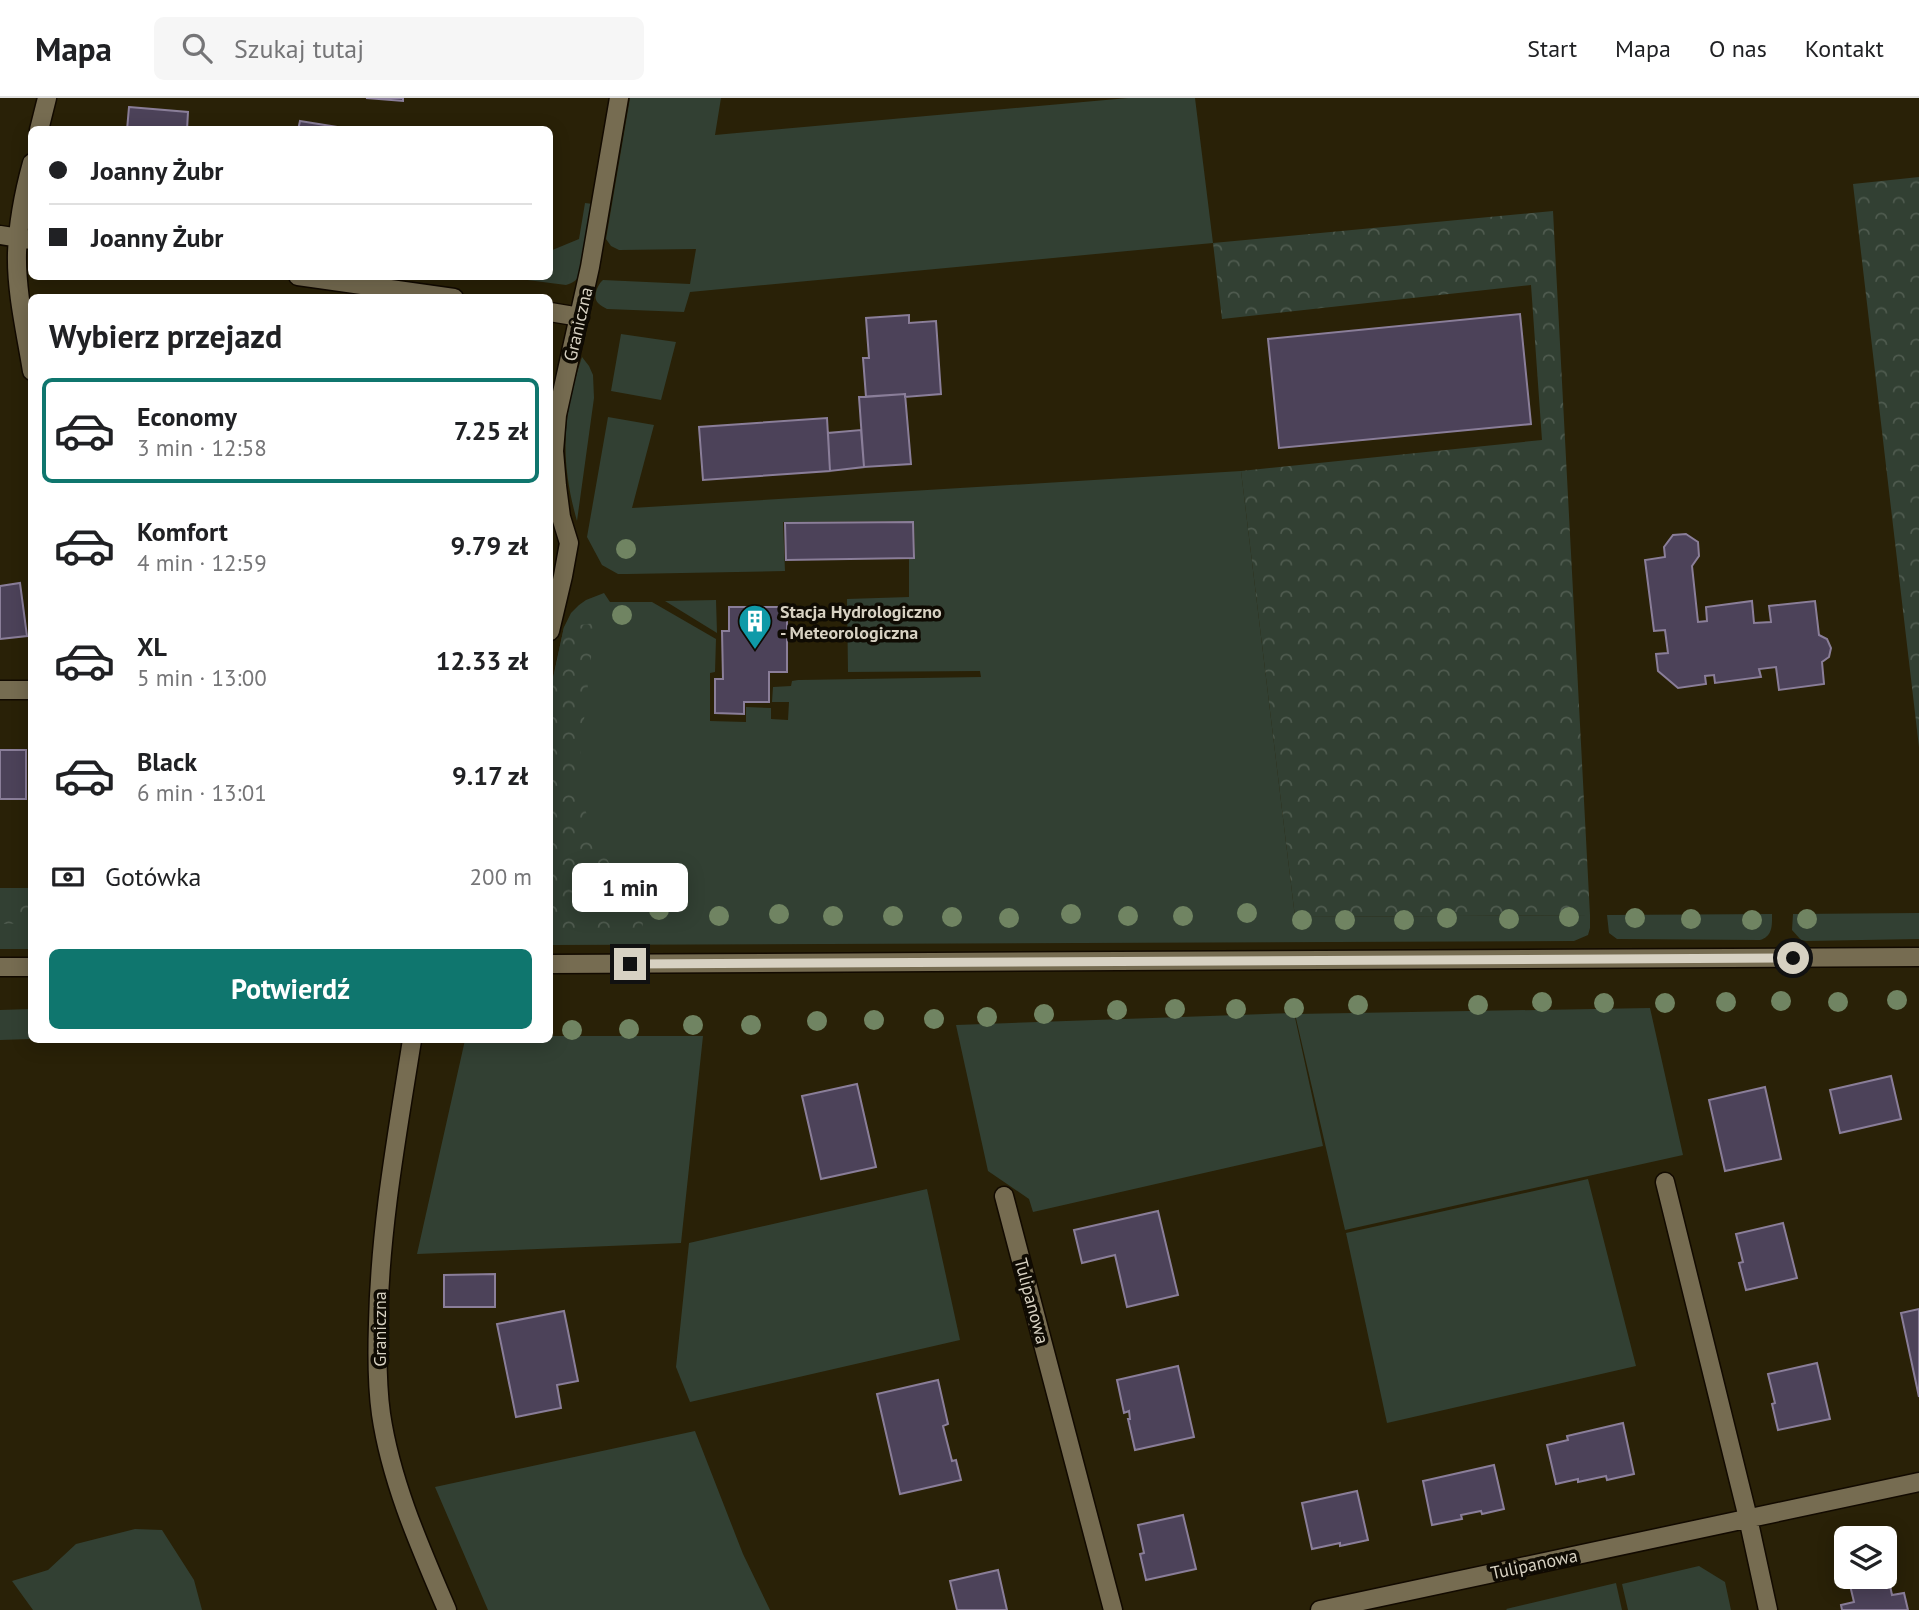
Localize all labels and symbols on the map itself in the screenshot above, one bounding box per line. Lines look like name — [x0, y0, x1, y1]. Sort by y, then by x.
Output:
street label: Graniczna — [558, 285, 598, 363]
place label: Stacja Hydrologiczno - Meteorologiczna — [780, 600, 942, 644]
building icon: Stacja Hydrologiczno - Meteorologiczna — [736, 602, 774, 651]
callout: 1 min — [572, 862, 688, 912]
route start — [1777, 942, 1809, 974]
route end — [614, 948, 646, 980]
street label: Tulipanowa — [1010, 1256, 1054, 1346]
street label: Graniczna — [368, 1291, 391, 1367]
street label: Tulipanowa — [1489, 1544, 1579, 1584]

